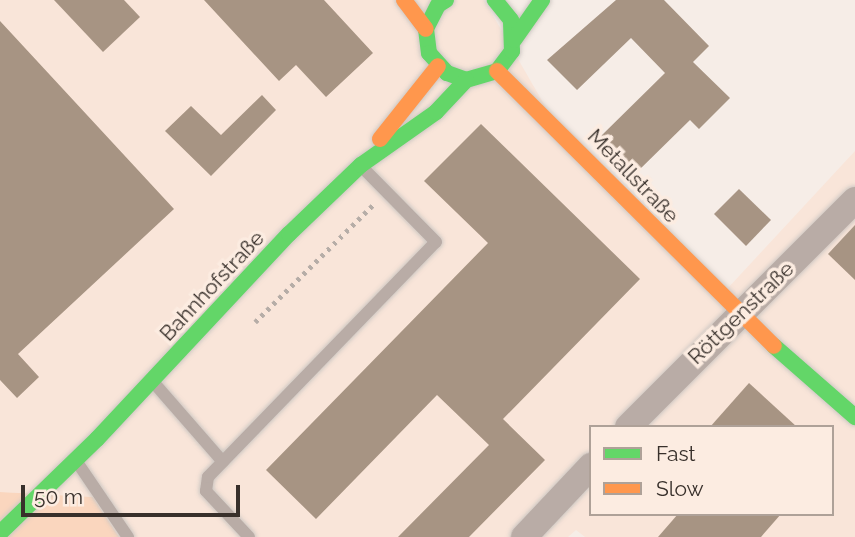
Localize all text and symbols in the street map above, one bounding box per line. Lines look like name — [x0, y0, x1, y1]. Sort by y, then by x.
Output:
street label: Metallstraße — [582, 124, 684, 228]
street label: Bahnhofstraße — [155, 226, 269, 346]
street label: Röttgenstraße — [683, 256, 799, 370]
legend — [589, 425, 834, 516]
text: Fast — [656, 441, 696, 466]
scale bar — [24, 470, 243, 514]
text: Slow — [656, 476, 704, 501]
text: 50 m — [34, 484, 83, 509]

